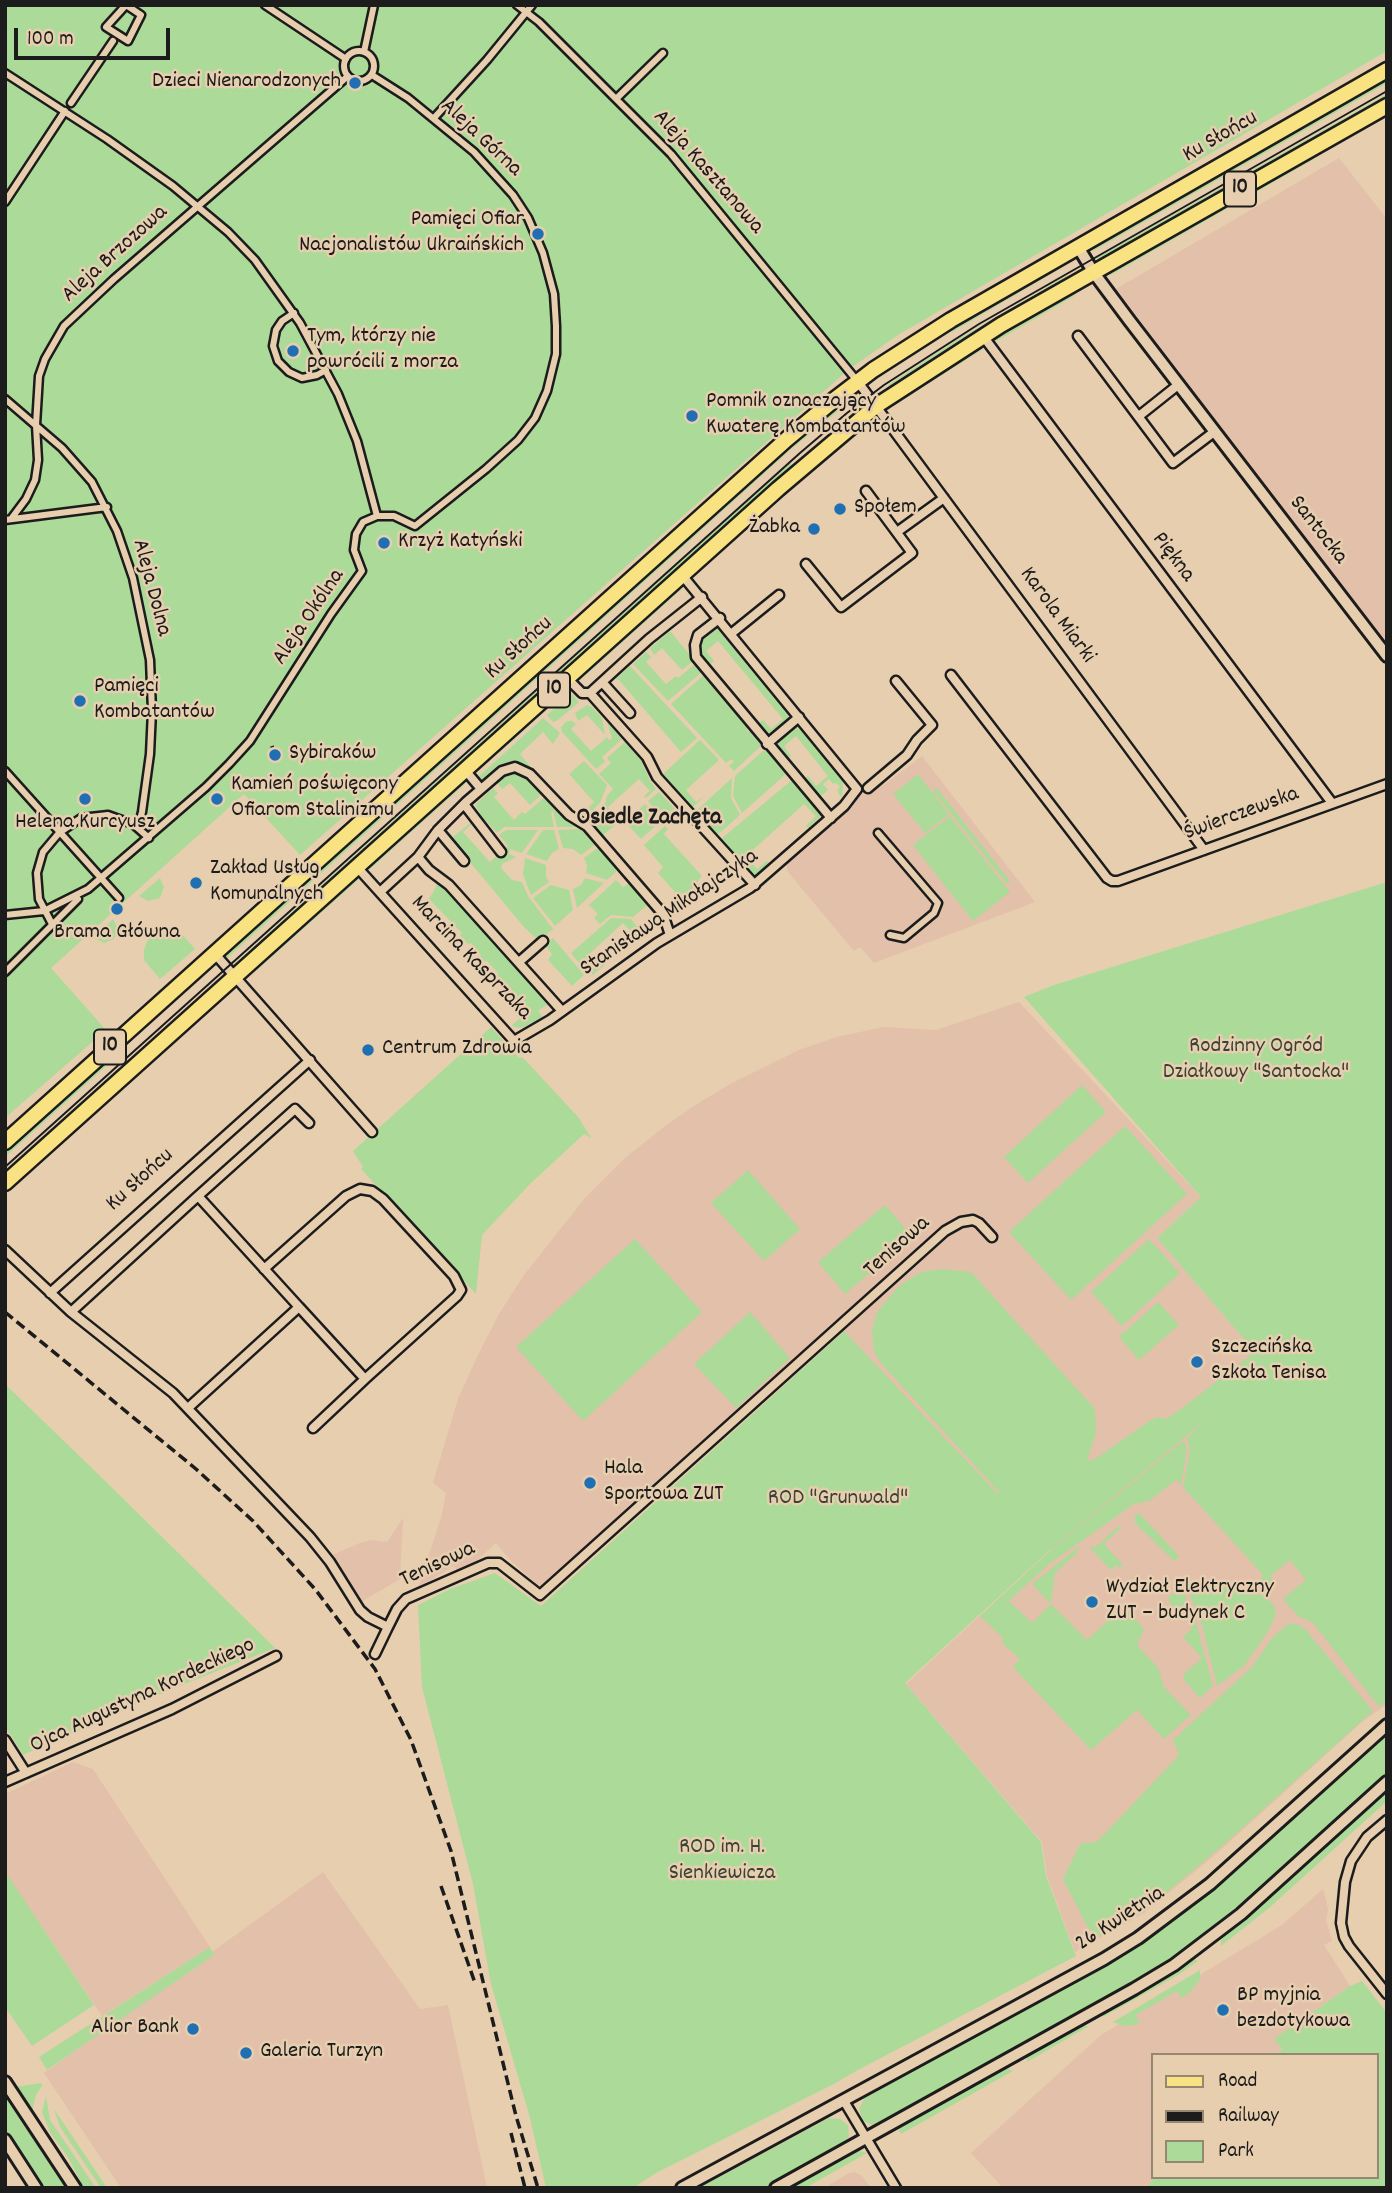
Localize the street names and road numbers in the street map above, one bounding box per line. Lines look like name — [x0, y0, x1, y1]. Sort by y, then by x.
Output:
street label: Aleja Górna — [433, 94, 527, 184]
street label: Aleja Kasztanowa — [645, 105, 769, 241]
street label: Ku Słońcu — [1179, 106, 1263, 170]
road number: 10 — [1224, 172, 1256, 206]
street label: Aleja Brzozowa — [57, 200, 175, 310]
street label: Santocka — [1282, 491, 1352, 571]
street label: Piękna — [1144, 527, 1200, 589]
street label: Aleja Dolna — [124, 537, 176, 639]
street label: Karola Miarki — [1012, 562, 1100, 670]
street label: Aleja Okólna — [268, 565, 352, 671]
street label: Ku Słońcu — [480, 611, 560, 687]
road number: 10 — [538, 672, 570, 708]
street label: Świerczewska — [1181, 782, 1303, 848]
street label: Stanisława Mikołajczyka — [576, 844, 764, 984]
street label: Marcina Kasprzaka — [403, 891, 537, 1027]
road number: 10 — [94, 1030, 126, 1064]
street label: Ku Słońcu — [101, 1143, 181, 1219]
street label: Tenisowa — [859, 1211, 937, 1285]
street label: Tenisowa — [396, 1537, 480, 1595]
street label: Ojca Augustyna Kordeckiego — [26, 1633, 260, 1761]
street label: 26 Kwietnia — [1071, 1881, 1171, 1959]

